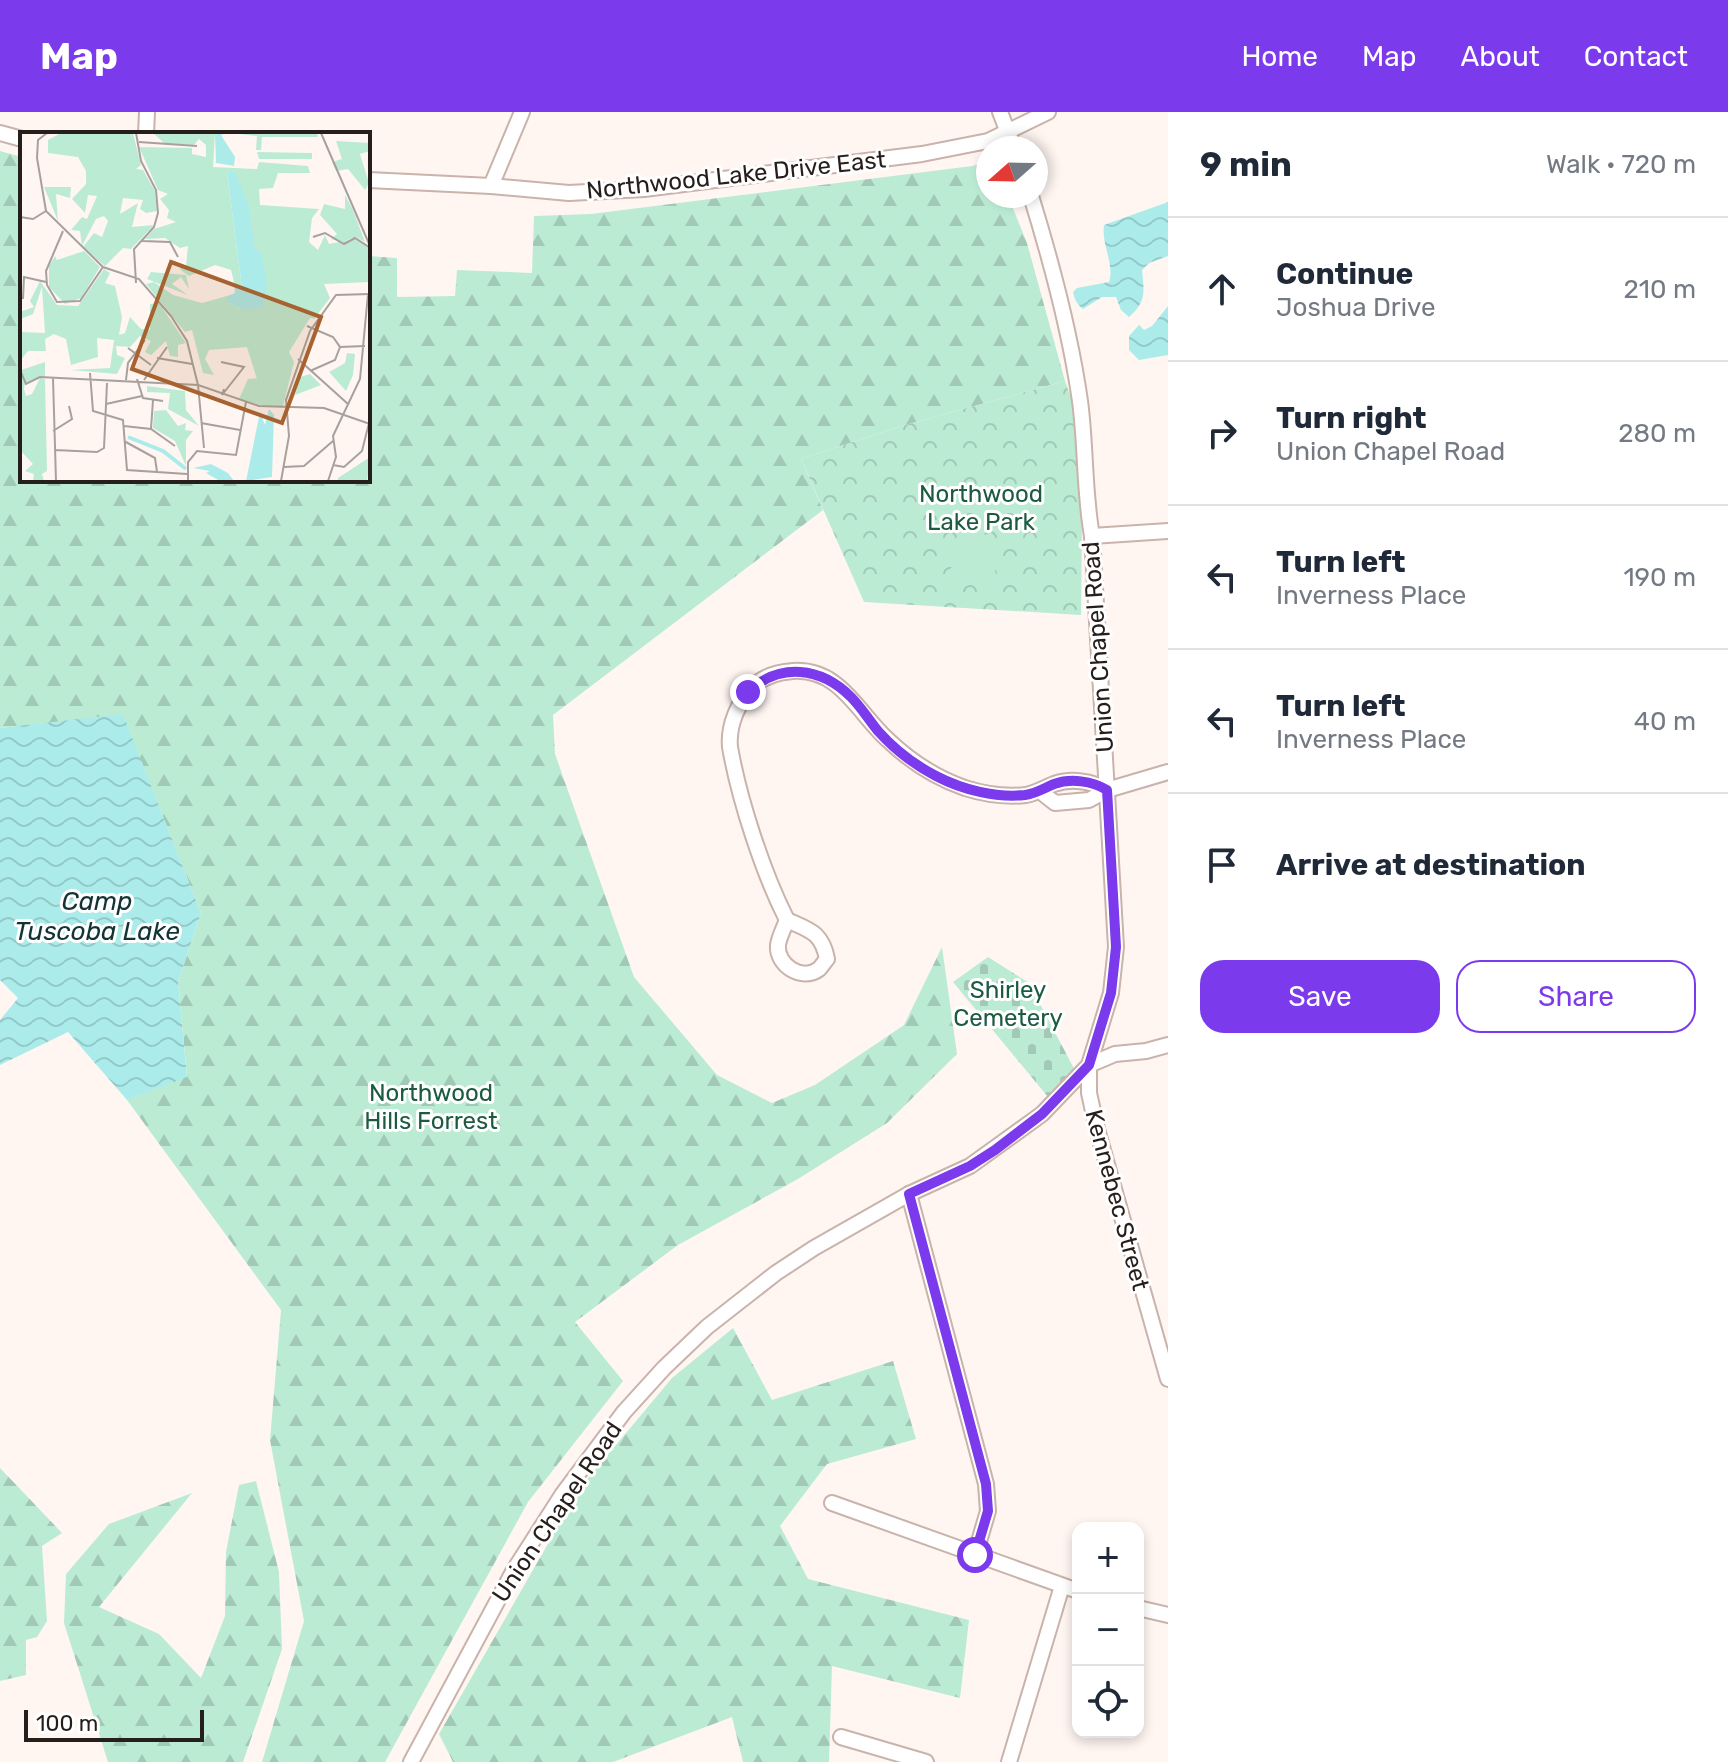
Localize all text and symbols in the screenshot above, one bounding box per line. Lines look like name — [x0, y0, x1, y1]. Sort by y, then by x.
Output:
text: Map — [40, 33, 118, 79]
text: Home — [1241, 40, 1318, 73]
text: Map — [1362, 40, 1416, 73]
text: About — [1460, 40, 1540, 73]
text: Contact — [1584, 40, 1688, 73]
inset map — [20, 132, 370, 482]
north arrow — [976, 136, 1048, 208]
text: 9 min — [1200, 144, 1292, 185]
street label: Northwood Lake Drive East — [585, 145, 887, 205]
text: Walk · 720 m — [1546, 149, 1696, 180]
text: Continue — [1276, 256, 1413, 292]
icon: ahead — [1200, 267, 1244, 311]
text: 210 m — [1624, 274, 1696, 305]
text: Joshua Drive — [1276, 292, 1435, 323]
text: Turn right — [1276, 400, 1427, 436]
icon: right — [1200, 411, 1244, 455]
text: 280 m — [1618, 418, 1696, 449]
text: Union Chapel Road — [1276, 436, 1505, 467]
park label: Northwood Lake Park — [919, 480, 1043, 536]
street label: Union Chapel Road — [1077, 540, 1119, 754]
text: Turn left — [1276, 544, 1406, 580]
icon: left — [1200, 555, 1244, 599]
text: 190 m — [1623, 562, 1696, 593]
text: Inverness Place — [1276, 580, 1466, 611]
route end — [730, 674, 766, 710]
text: Turn left — [1276, 688, 1406, 724]
icon: left — [1200, 699, 1244, 743]
text: 40 m — [1634, 706, 1696, 737]
text: Inverness Place — [1276, 724, 1466, 755]
icon: arrive — [1200, 843, 1244, 887]
text: Arrive at destination — [1276, 847, 1586, 883]
water label: Camp Tuscoba Lake — [14, 886, 180, 947]
button: Save — [1200, 960, 1440, 1033]
button: Share — [1456, 960, 1696, 1033]
park label: Shirley Cemetery — [953, 976, 1063, 1032]
park label: Northwood Hills Forrest — [364, 1079, 498, 1135]
street label: Kennebec Street — [1079, 1107, 1155, 1293]
street label: Union Chapel Road — [486, 1416, 628, 1608]
map controls — [1072, 1522, 1144, 1738]
button: + — [1072, 1522, 1144, 1594]
route start — [957, 1537, 993, 1573]
button: − — [1072, 1594, 1144, 1666]
button: locate — [1072, 1666, 1144, 1738]
scale bar — [24, 1706, 204, 1742]
text: 100 m — [36, 1710, 98, 1737]

